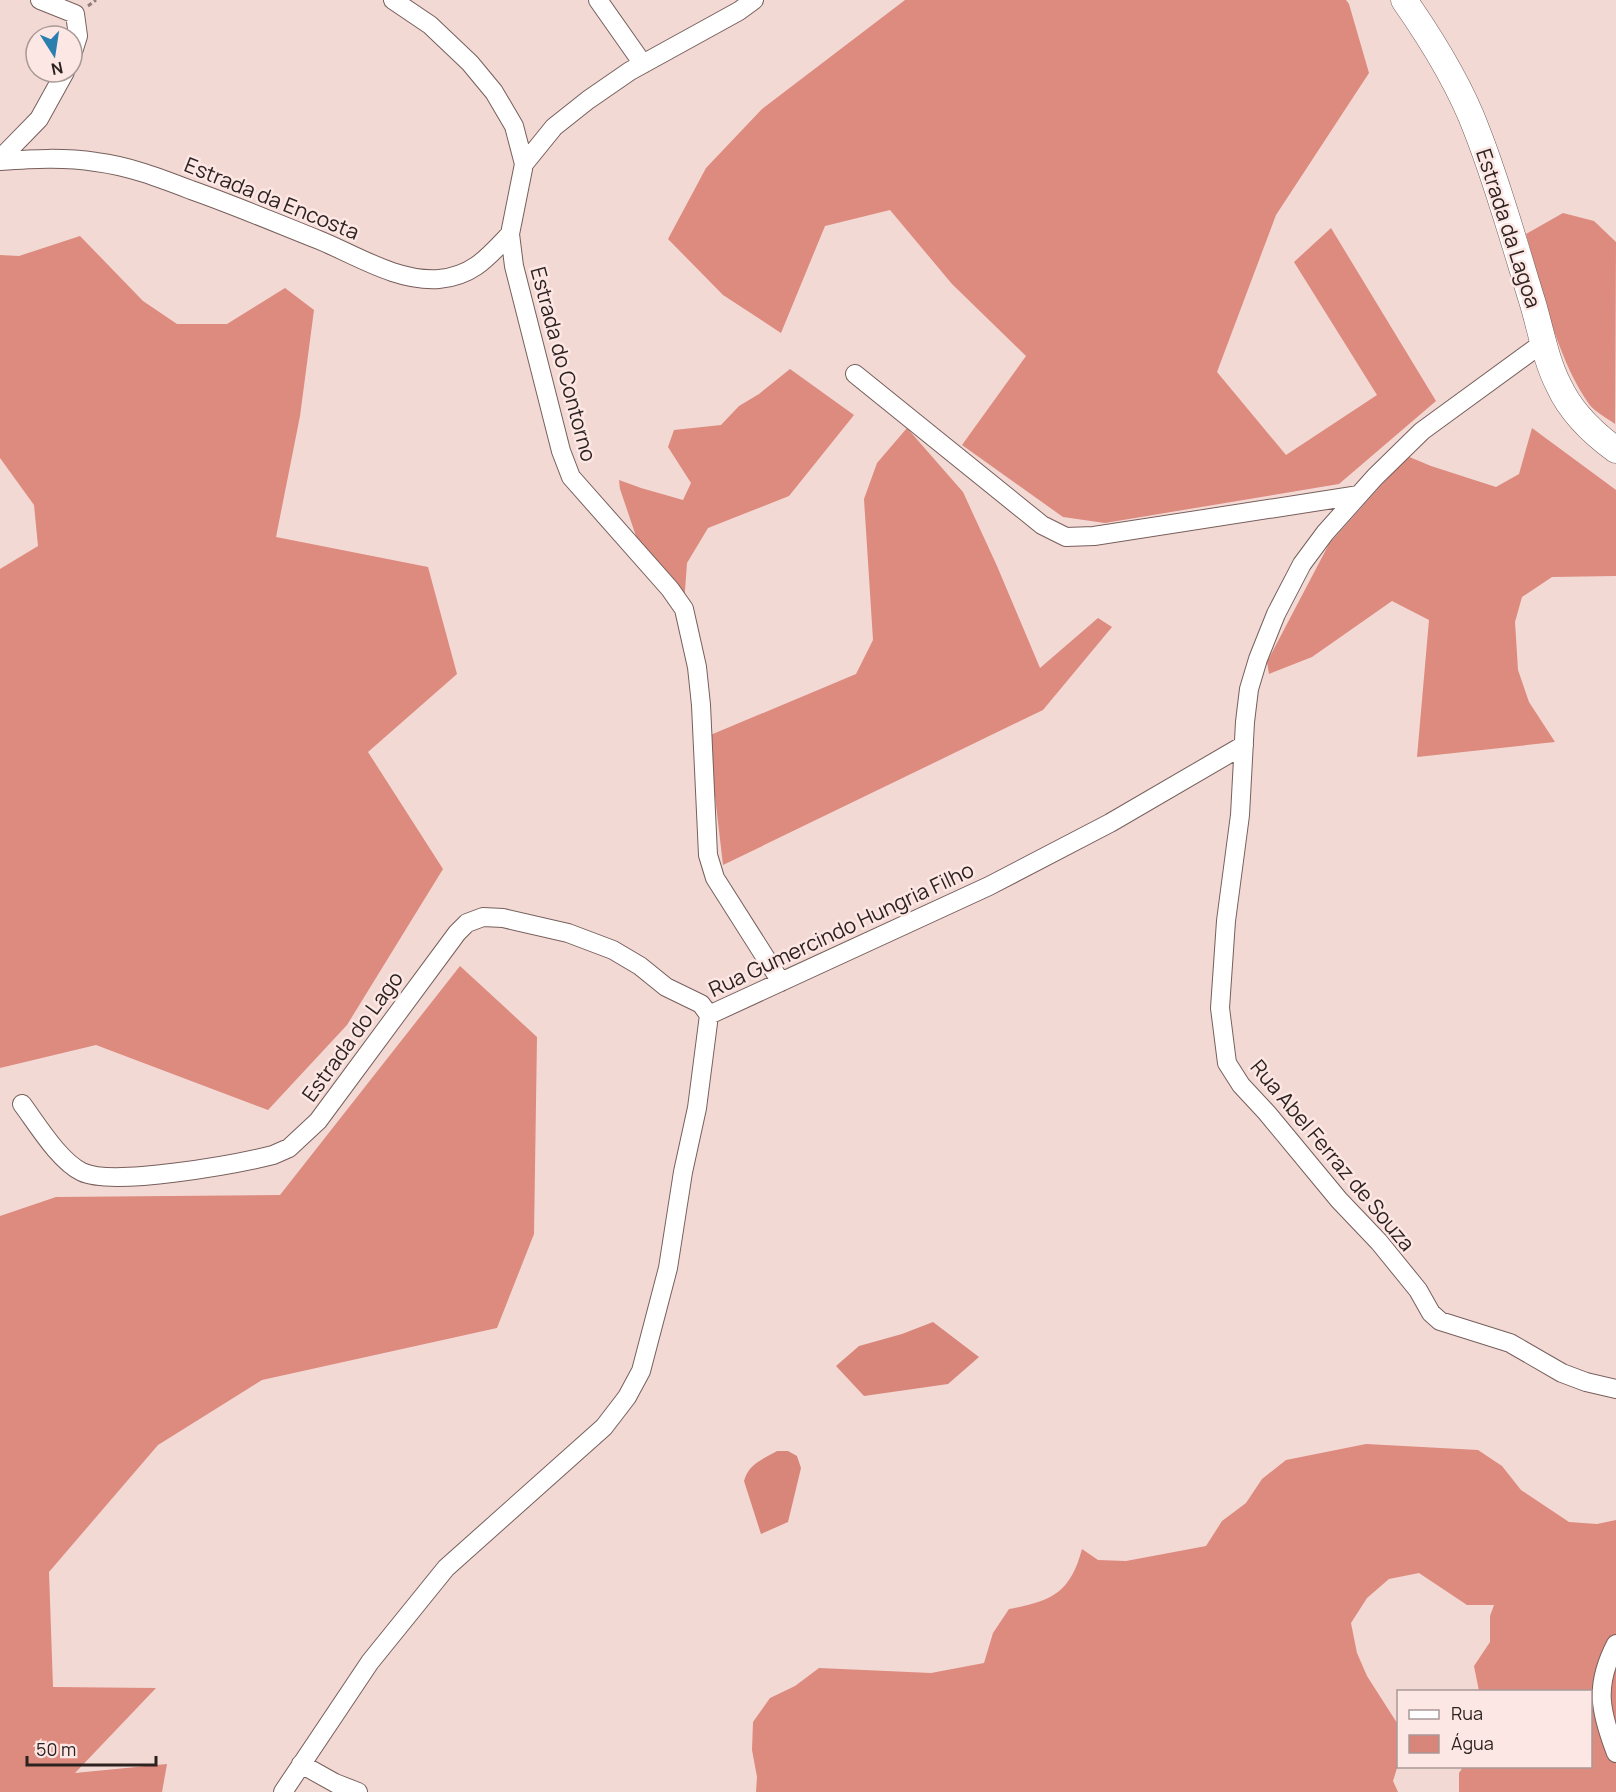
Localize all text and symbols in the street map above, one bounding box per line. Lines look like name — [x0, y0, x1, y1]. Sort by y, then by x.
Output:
north arrow — [24, 24, 84, 84]
text: N — [49, 57, 65, 81]
street label: Estrada da Lagoa — [1470, 145, 1548, 311]
street label: Estrada da Encosta — [181, 150, 363, 246]
street label: Estrada do Contorno — [525, 264, 603, 464]
street label: Rua Gumercindo Hungria Filho — [704, 855, 978, 1003]
street label: Estrada do Lago — [295, 965, 409, 1107]
street label: Rua Abel Ferraz de Souza — [1245, 1053, 1421, 1257]
legend — [1397, 1690, 1592, 1768]
text: Rua — [1451, 1701, 1483, 1725]
scale bar — [27, 1729, 156, 1767]
text: Água — [1451, 1731, 1494, 1755]
text: 50 m — [36, 1737, 76, 1761]

